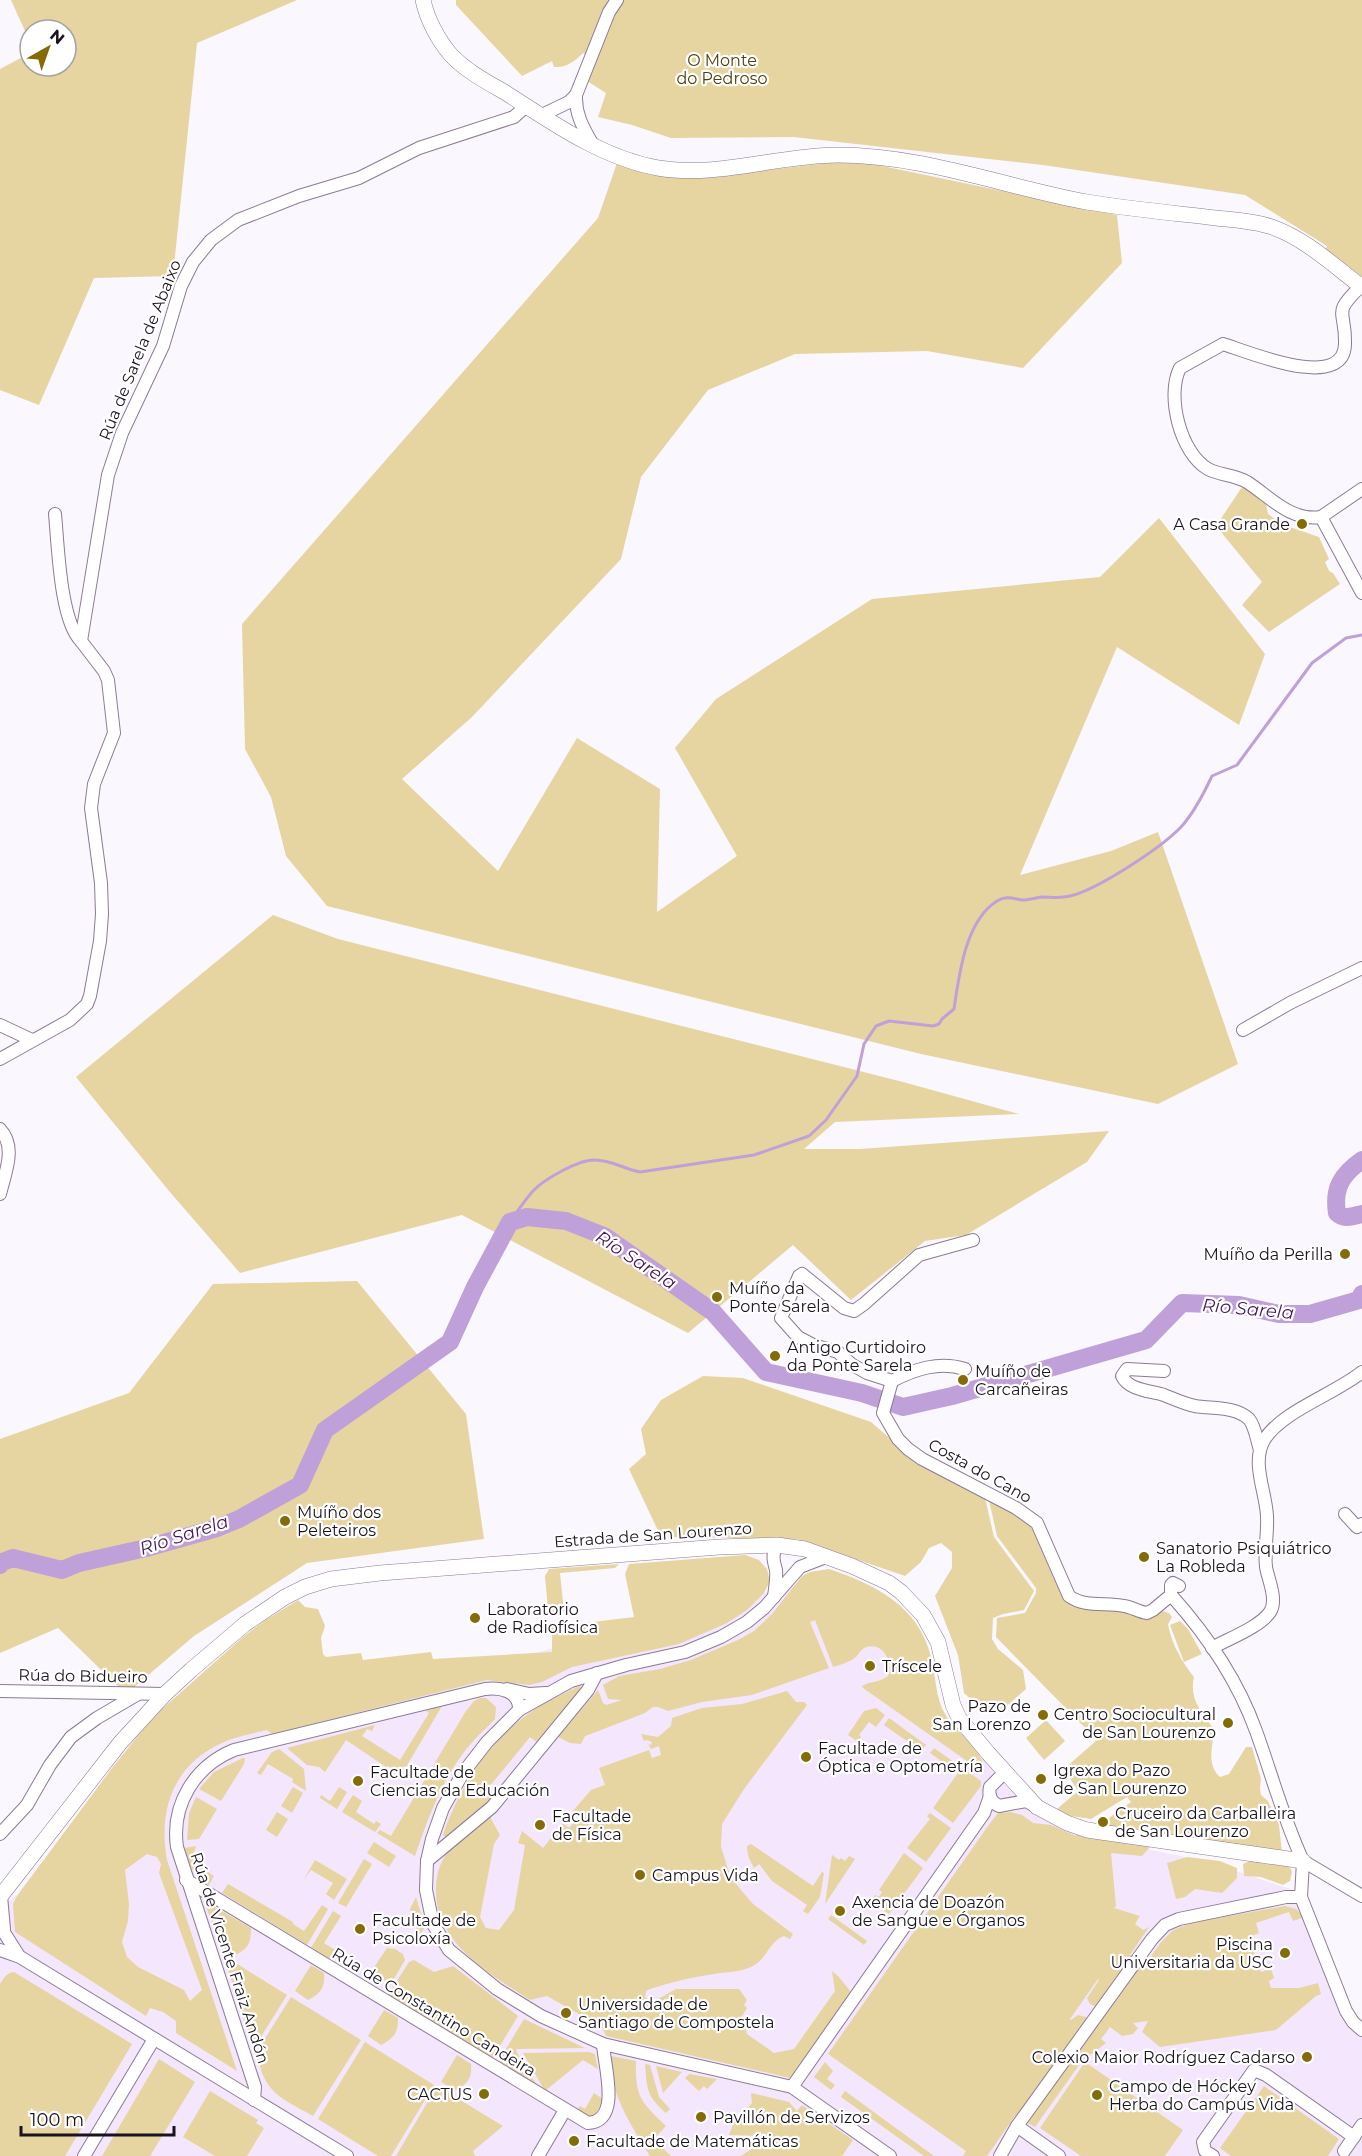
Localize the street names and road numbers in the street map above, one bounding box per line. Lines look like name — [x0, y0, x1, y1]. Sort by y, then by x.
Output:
street label: Rúa de Sarela de Abaixo — [95, 257, 185, 443]
street label: Costa do Cano — [925, 1435, 1035, 1507]
street label: Estrada de San Lourenzo — [553, 1519, 753, 1551]
street label: Rúa do Bidueiro — [18, 1665, 148, 1687]
street label: Rúa de Vicente Fraiz Andón — [187, 1850, 273, 2066]
street label: Rúa de Constantino Candeira — [329, 1944, 539, 2080]

